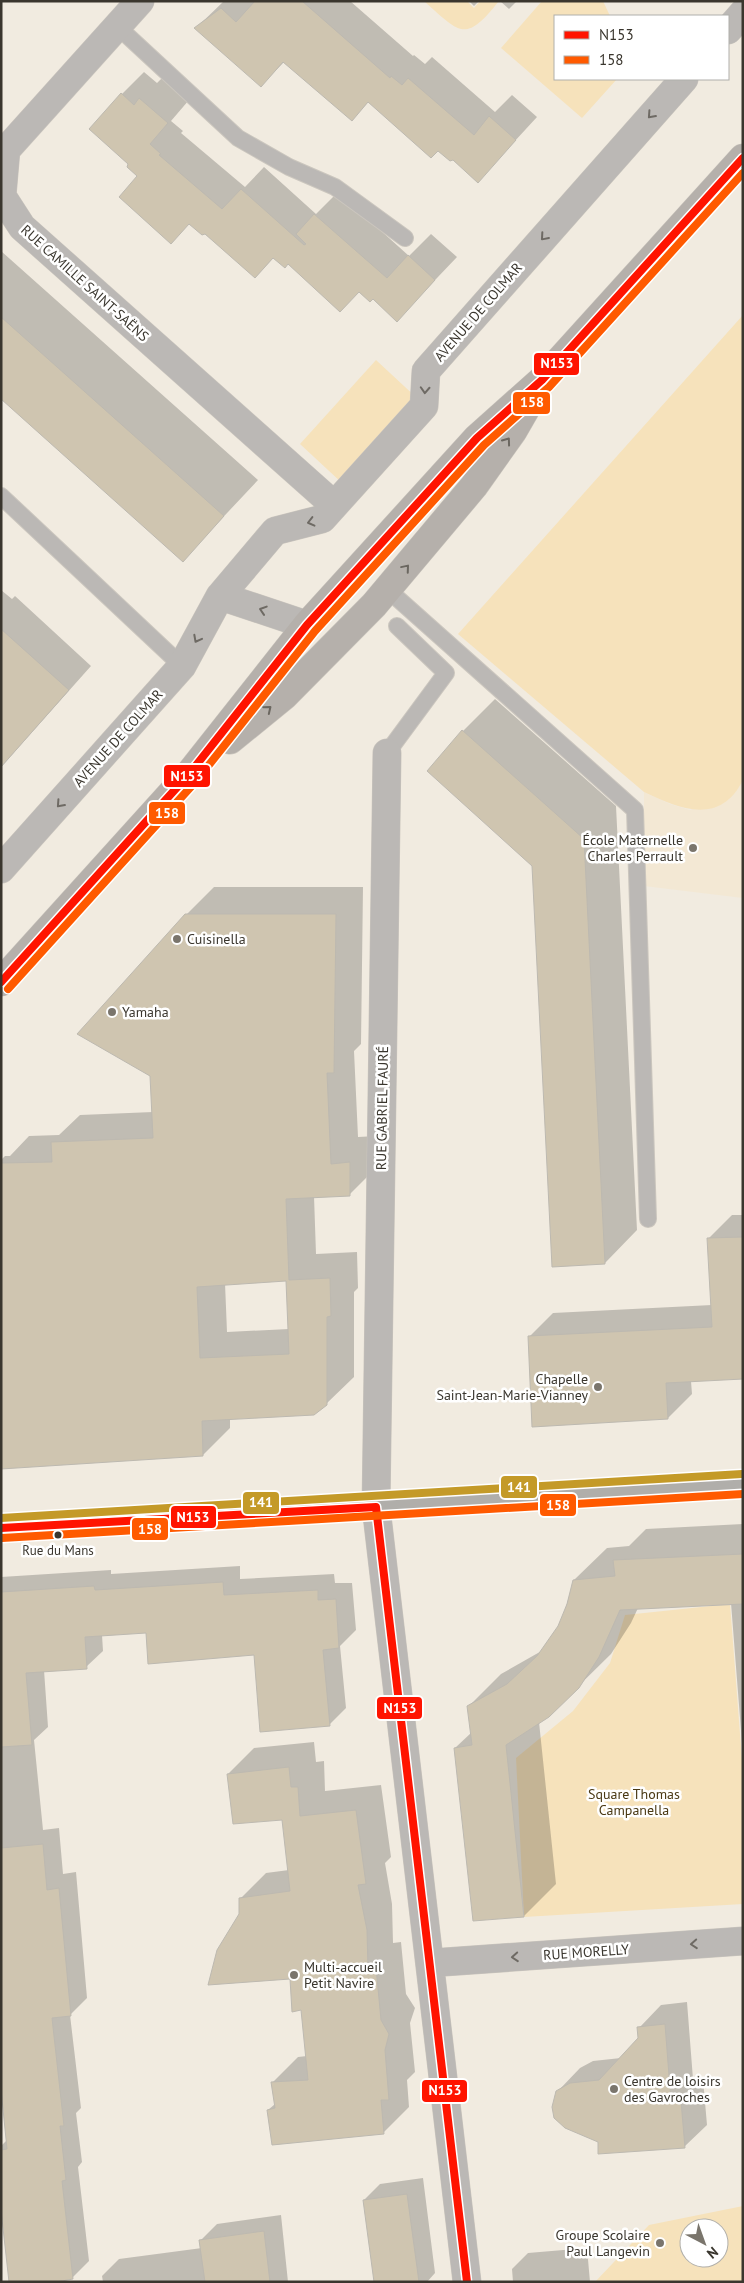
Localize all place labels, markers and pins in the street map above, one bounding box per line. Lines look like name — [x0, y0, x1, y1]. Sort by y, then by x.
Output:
place label: École Maternelle Charles Perrault — [583, 831, 683, 865]
marker: École Maternelle Charles Perrault — [687, 842, 699, 854]
place label: Cuisinella — [187, 930, 246, 948]
marker: Cuisinella — [171, 933, 183, 945]
place label: Yamaha — [122, 1003, 169, 1021]
marker: Yamaha — [106, 1006, 118, 1018]
place label: Chapelle Saint-Jean-Marie-Vianney — [436, 1370, 588, 1404]
marker: Chapelle Saint-Jean-Marie-Vianney — [592, 1381, 604, 1393]
marker: Rue du Mans — [53, 1530, 63, 1540]
place label: Rue du Mans — [22, 1542, 94, 1559]
place label: Multi-accueil Petit Navire — [304, 1958, 382, 1992]
marker: Multi-accueil Petit Navire — [288, 1969, 300, 1981]
place label: Centre de loisirs des Gavroches — [624, 2072, 721, 2106]
marker: Centre de loisirs des Gavroches — [608, 2083, 620, 2095]
place label: Groupe Scolaire Paul Langevin — [556, 2226, 650, 2260]
marker: Groupe Scolaire Paul Langevin — [654, 2237, 666, 2249]

